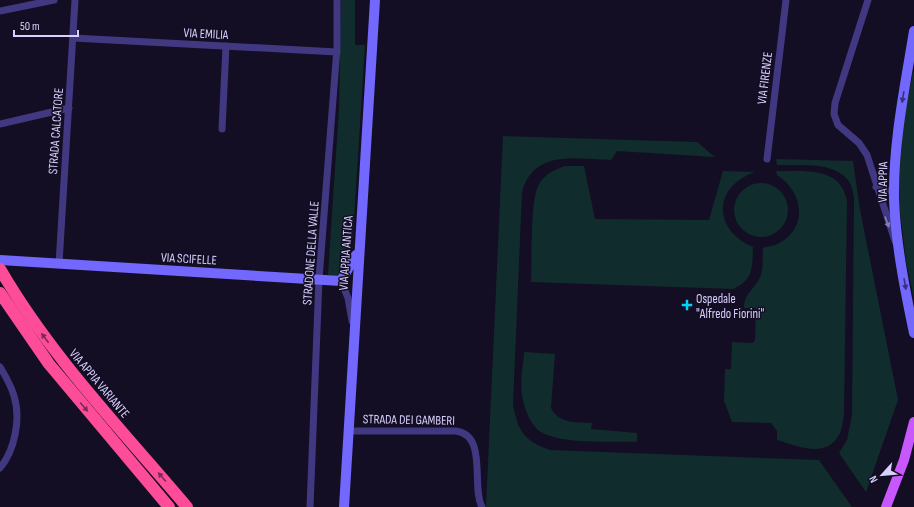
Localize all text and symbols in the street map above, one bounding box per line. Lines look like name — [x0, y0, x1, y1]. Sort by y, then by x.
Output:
scale bar — [14, 12, 78, 38]
text: 50 m — [20, 19, 40, 34]
street label: VIA EMILIA — [183, 25, 229, 43]
street label: VIA FIRENZE — [754, 51, 776, 105]
street label: STRADA CALCATORE — [45, 87, 67, 175]
one-way arrow — [900, 91, 906, 103]
street label: VIA APPIA — [875, 161, 891, 203]
street label: STRADONE DELLA VALLE — [299, 201, 323, 306]
street label: VIA APPIA ANTICA — [335, 215, 357, 291]
one-way arrow — [885, 216, 891, 228]
street label: VIA SCIFELLE — [161, 250, 217, 268]
one-way arrow — [902, 278, 908, 290]
place label: Ospedale "Alfredo Fiorini" — [696, 291, 764, 322]
marker: Ospedale "Alfredo Fiorini" — [681, 299, 693, 311]
one-way arrow — [41, 333, 49, 344]
street label: VIA APPIA VARIANTE — [66, 346, 133, 421]
one-way arrow — [80, 402, 89, 412]
street label: STRADA DEI GAMBERI — [363, 411, 455, 429]
north arrow — [862, 455, 902, 495]
one-way arrow — [157, 472, 166, 483]
text: N — [866, 474, 881, 485]

